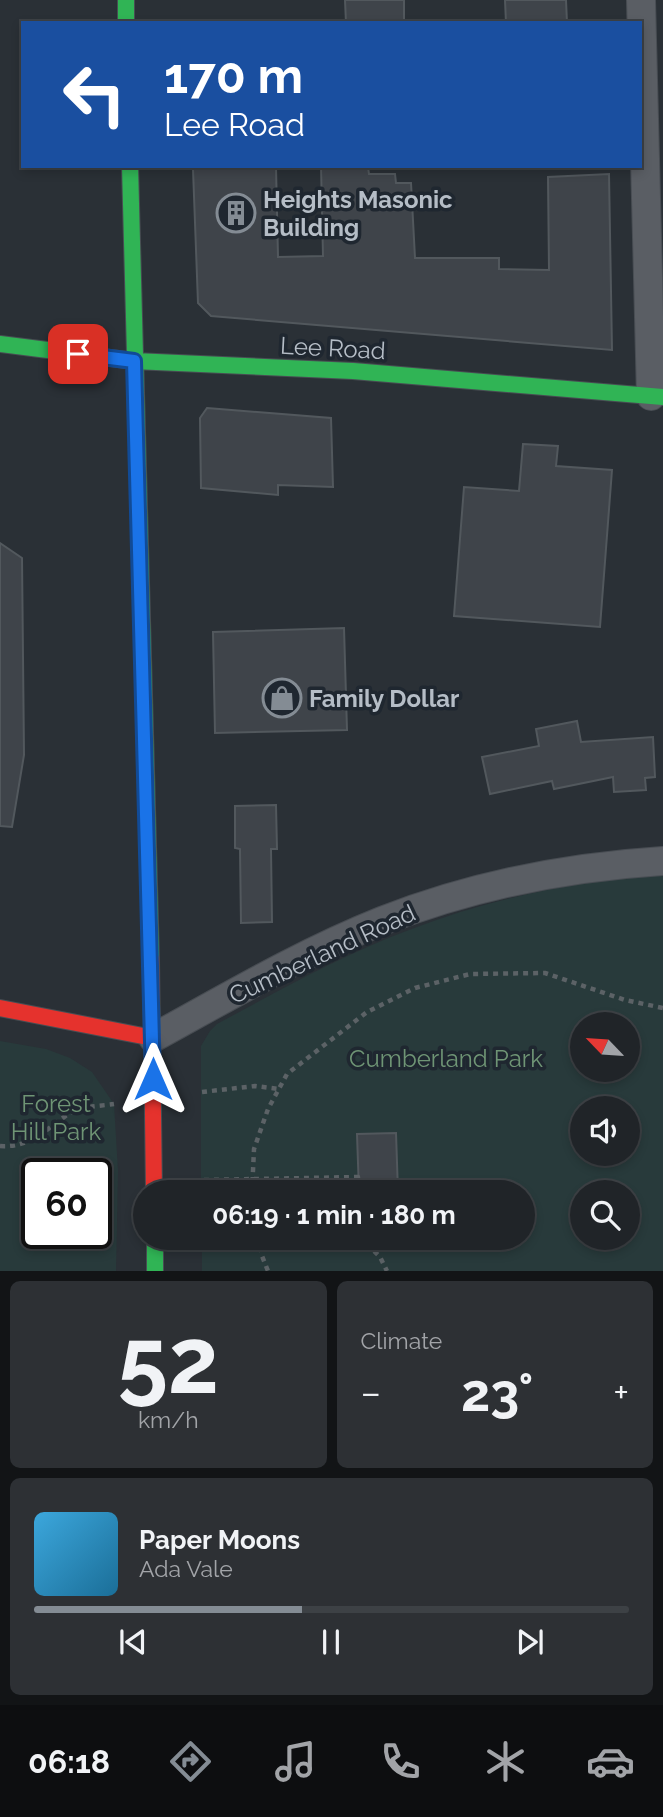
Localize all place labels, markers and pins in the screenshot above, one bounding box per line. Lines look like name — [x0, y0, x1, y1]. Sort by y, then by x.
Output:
place label: Heights Masonic Building — [263, 185, 453, 242]
building icon: Heights Masonic Building — [215, 192, 257, 234]
pin — [48, 324, 108, 384]
shop icon: Family Dollar — [261, 677, 303, 719]
place label: Family Dollar — [309, 684, 459, 713]

